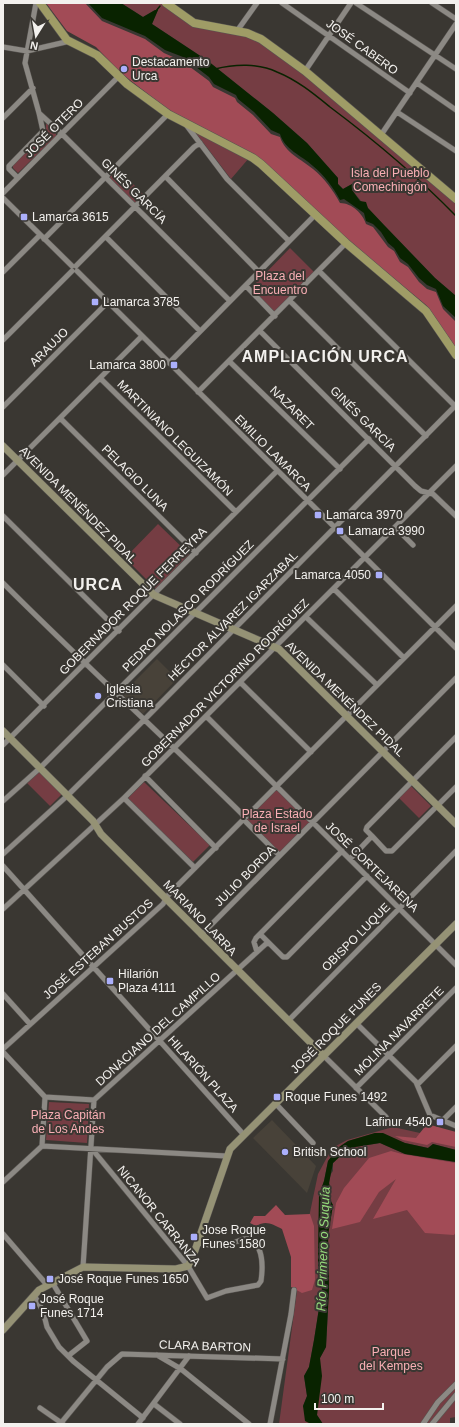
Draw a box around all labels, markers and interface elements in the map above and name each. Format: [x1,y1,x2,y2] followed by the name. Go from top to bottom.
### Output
[323,15,401,78] street label: JOSÉ CABERO
[16,16,56,56] north arrow
[29,39,39,52] text: N
[132,55,210,83] place label: Destacamento Urca
[119,64,129,74] marker: Destacamento Urca
[21,95,86,160] street label: JOSÉ OTERO
[98,155,170,227] street label: GINÉS GARCÍA
[351,166,430,194] park label: Isla del Pueblo Comechingón
[32,210,109,224] place label: Lamarca 3615
[19,212,29,222] marker: Lamarca 3615
[253,269,308,297] park label: Plaza del Encuentro
[103,295,180,309] place label: Lamarca 3785
[90,297,100,307] marker: Lamarca 3785
[27,325,71,369] street label: ARAUJO
[242,347,409,365] district label: AMPLIACIÓN URCA
[89,358,166,372] place label: Lamarca 3800
[169,360,179,370] marker: Lamarca 3800
[114,377,236,499] street label: MARTINIANO LEGUIZAMÓN
[267,383,317,433] street label: NAZARET
[327,383,399,455] street label: GINÉS GARCÍA
[232,412,314,494] street label: EMILIO LAMARCA
[99,442,171,514] street label: PELAGIO LUNA
[17,443,140,567] street label: AVENIDA MENÉNDEZ PIDAL
[326,508,403,522] place label: Lamarca 3970
[313,510,323,520] marker: Lamarca 3970
[56,524,210,678] street label: GOBERNADOR ROQUE FERREYRA
[348,524,425,538] place label: Lamarca 3990
[335,526,345,536] marker: Lamarca 3990
[119,537,257,675] street label: PEDRO NOLASCO RODRÍGUEZ
[165,547,301,684] street label: HÉCTOR ÁLVAREZ IGARZABAL
[294,568,371,582] place label: Lamarca 4050
[374,570,384,580] marker: Lamarca 4050
[73,576,123,593] district label: URCA
[137,595,312,770] street label: GOBERNADOR VICTORINO RODRÍGUEZ
[283,638,408,760] street label: AVENIDA MENÉNDEZ PIDAL
[106,682,154,710] place label: Iglesia Cristiana
[93,691,103,701] marker: Iglesia Cristiana
[242,807,313,835] park label: Plaza Estado de Israel
[323,818,422,915] street label: JOSÉ CORTEJARENA
[212,843,278,909] street label: JULIO BORDA
[160,877,240,959] street label: MARIANO LARRA
[39,895,156,1002] street label: JOSÉ ESTEBAN BUSTOS
[319,900,393,974] street label: OBISPO LUQUE
[118,967,177,995] place label: Hilarión Plaza 4111
[93,969,223,1089] street label: DONACIANO DEL CAMPILLO
[105,976,115,986] marker: Hilarión Plaza 4111
[287,979,384,1076] street label: JOSÉ ROQUE FUNES
[352,984,446,1078] street label: MOLINA NAVARRETE
[165,1032,242,1115] street label: HILARIÓN PLAZA
[285,1090,387,1104] place label: Roque Funes 1492
[272,1092,282,1102] marker: Roque Funes 1492
[31,1108,105,1136] park label: Plaza Capitán de Los Andes
[365,1115,432,1129] place label: Lafinur 4540
[435,1117,445,1127] marker: Lafinur 4540
[293,1145,366,1159] place label: British School
[280,1147,290,1157] marker: British School
[114,1163,204,1269] street label: NICANOR CARRANZA
[313,1186,333,1312] water label: Río Primero o Suquía
[202,1223,266,1251] place label: Jose Roque Funes 1580
[189,1232,199,1242] marker: Jose Roque Funes 1580
[58,1272,189,1286] place label: José Roque Funes 1650
[45,1274,55,1284] marker: José Roque Funes 1650
[40,1292,104,1320] place label: José Roque Funes 1714
[27,1301,37,1311] marker: José Roque Funes 1714
[159,1337,251,1355] street label: CLARA BARTON
[359,1345,423,1373] park label: Parque del Kempes
[315,1385,383,1411] scale bar
[321,1392,354,1406] text: 100 m

